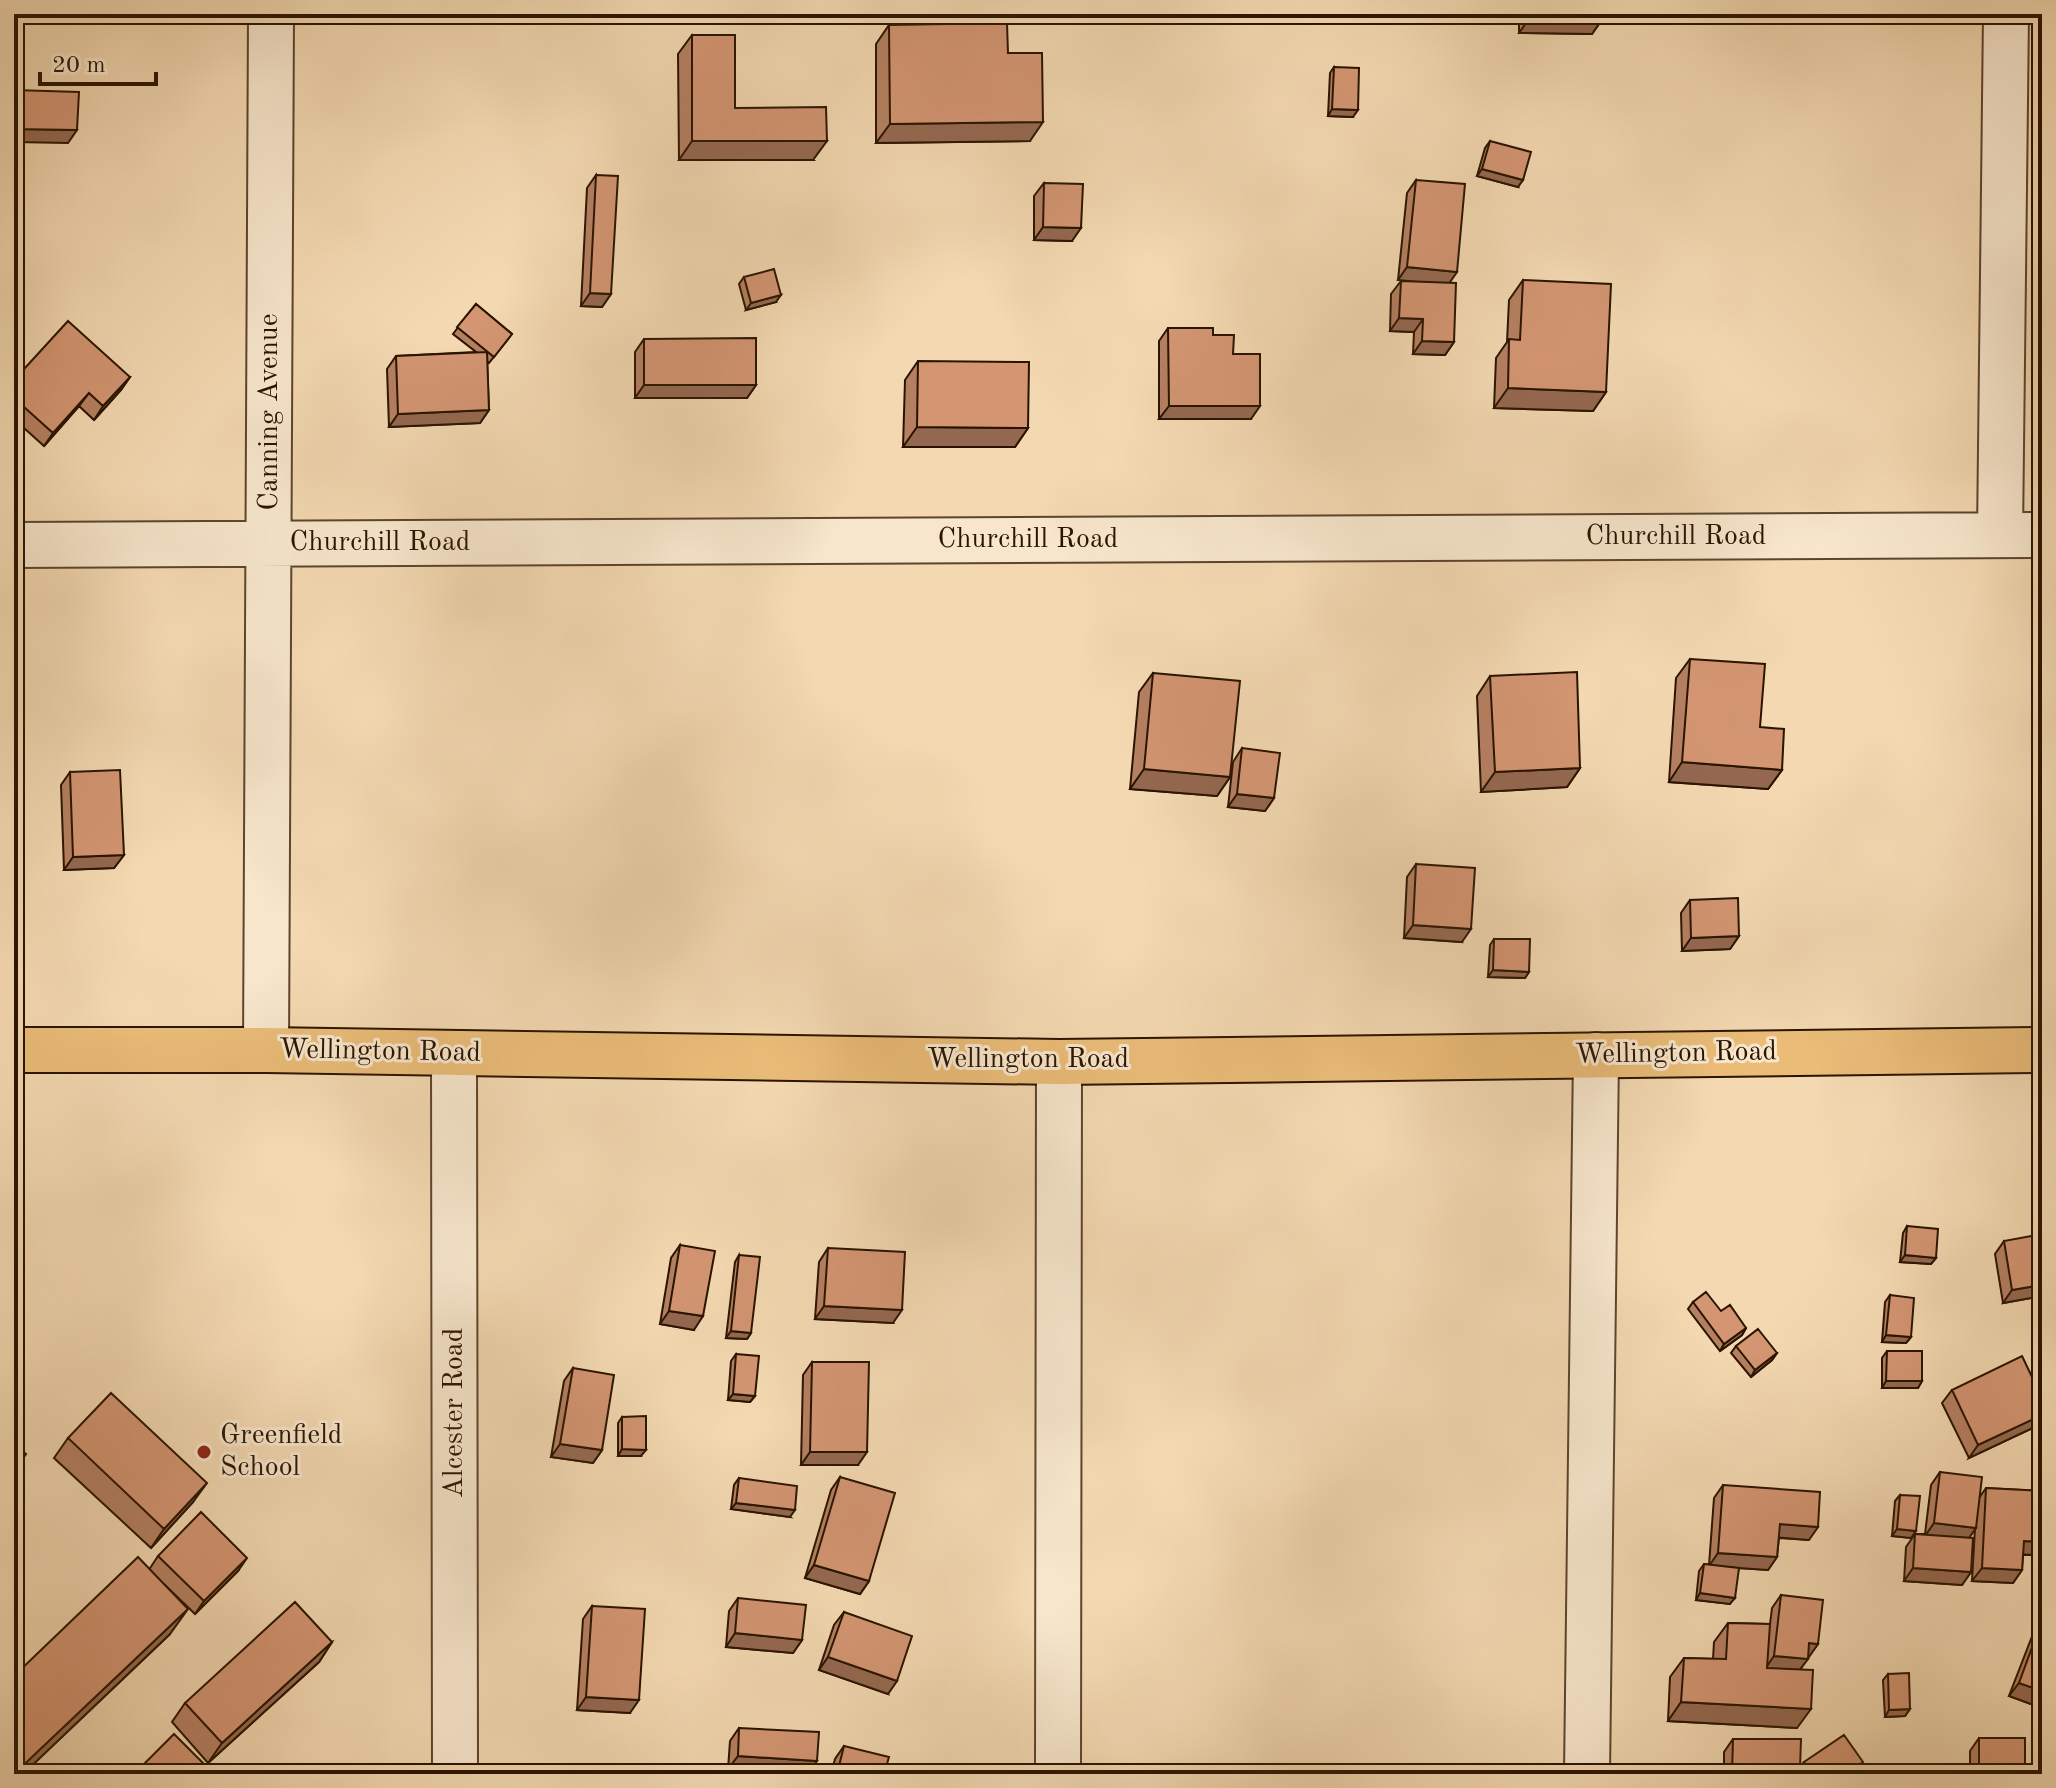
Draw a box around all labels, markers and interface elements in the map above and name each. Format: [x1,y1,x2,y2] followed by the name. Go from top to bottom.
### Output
[40,36,156,86] scale bar
[52,54,106,78] text: 20 m
[256,313,284,511] street label: Canning Avenue
[1586,523,1766,551] street label: Churchill Road
[938,526,1118,554] street label: Churchill Road
[290,529,470,557] street label: Churchill Road
[279,1036,481,1068] street label: Wellington Road
[1575,1038,1777,1070] street label: Wellington Road
[927,1046,1129,1074] street label: Wellington Road
[441,1328,469,1498] street label: Alcester Road
[220,1422,342,1482] place label: Greenfield School
[195,1443,213,1461] marker: Greenfield School

